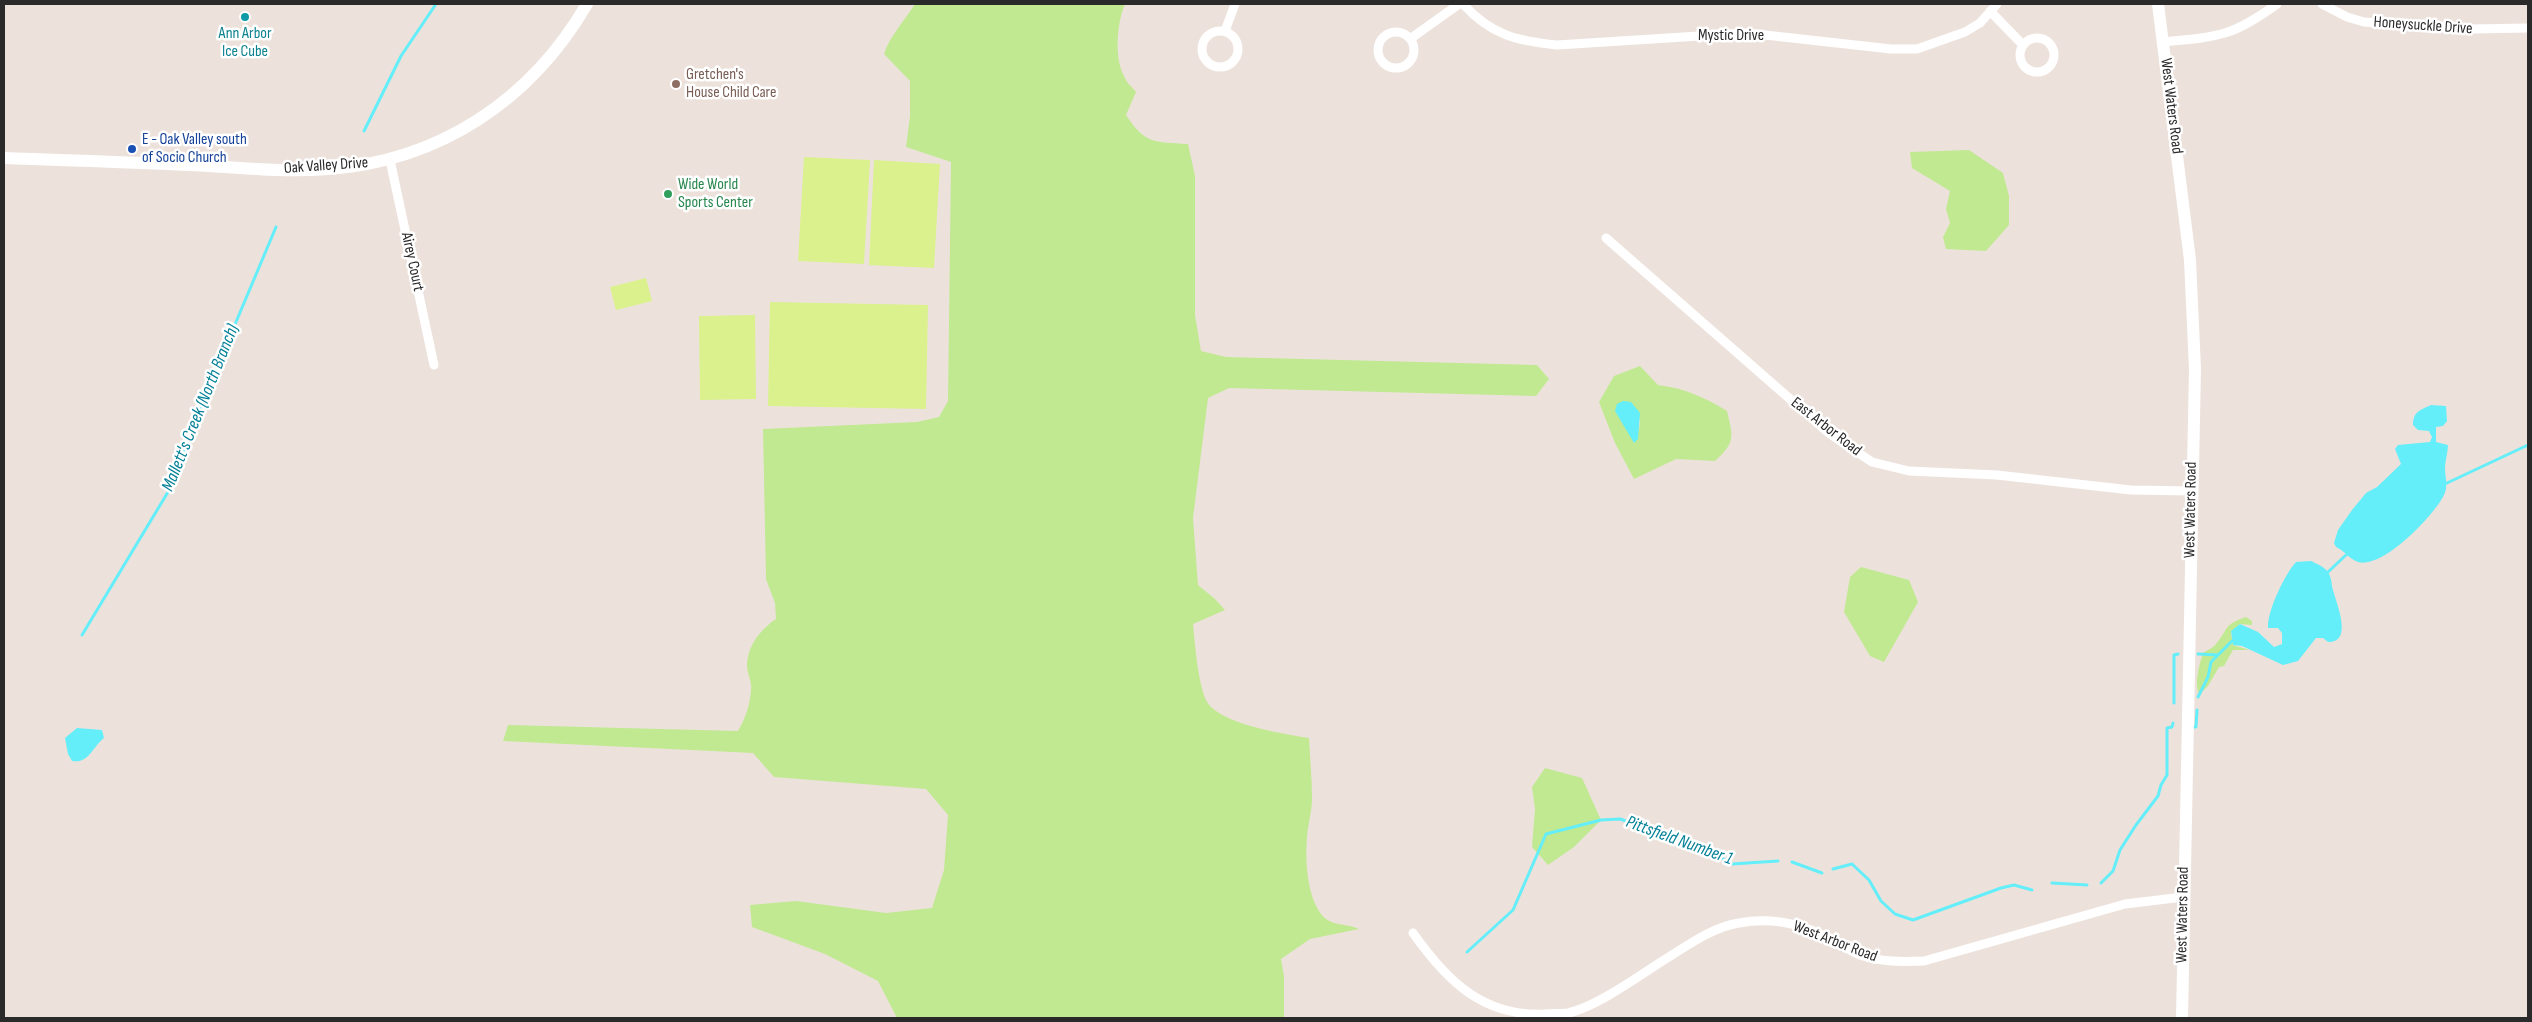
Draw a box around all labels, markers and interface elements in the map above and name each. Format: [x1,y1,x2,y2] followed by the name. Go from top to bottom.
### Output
[239,11,251,23] marker: Ann Arbor Ice Cube
[2373,13,2473,39] street label: Honeysuckle Drive
[218,24,272,62] place label: Ann Arbor Ice Cube
[1698,26,1764,46] street label: Mystic Drive
[2156,57,2186,155] street label: West Waters Road
[686,65,776,103] place label: Gretchen's House Child Care
[670,78,682,90] marker: Gretchen's House Child Care
[142,130,247,168] place label: E - Oak Valley south of Socio Church
[126,143,138,155] marker: E - Oak Valley south of Socio Church
[283,153,369,179] street label: Oak Valley Drive
[678,175,753,213] place label: Wide World Sports Center
[662,188,674,200] marker: Wide World Sports Center
[396,231,428,293] street label: Airey Court
[158,321,244,495] water label: Mallett's Creek (North Branch)
[1787,393,1865,461] street label: East Arbor Road
[2181,462,2201,558] street label: West Waters Road
[1623,812,1735,870] water label: Pittsfield Number 1
[2173,867,2193,963] street label: West Waters Road
[1790,917,1880,967] street label: West Arbor Road

